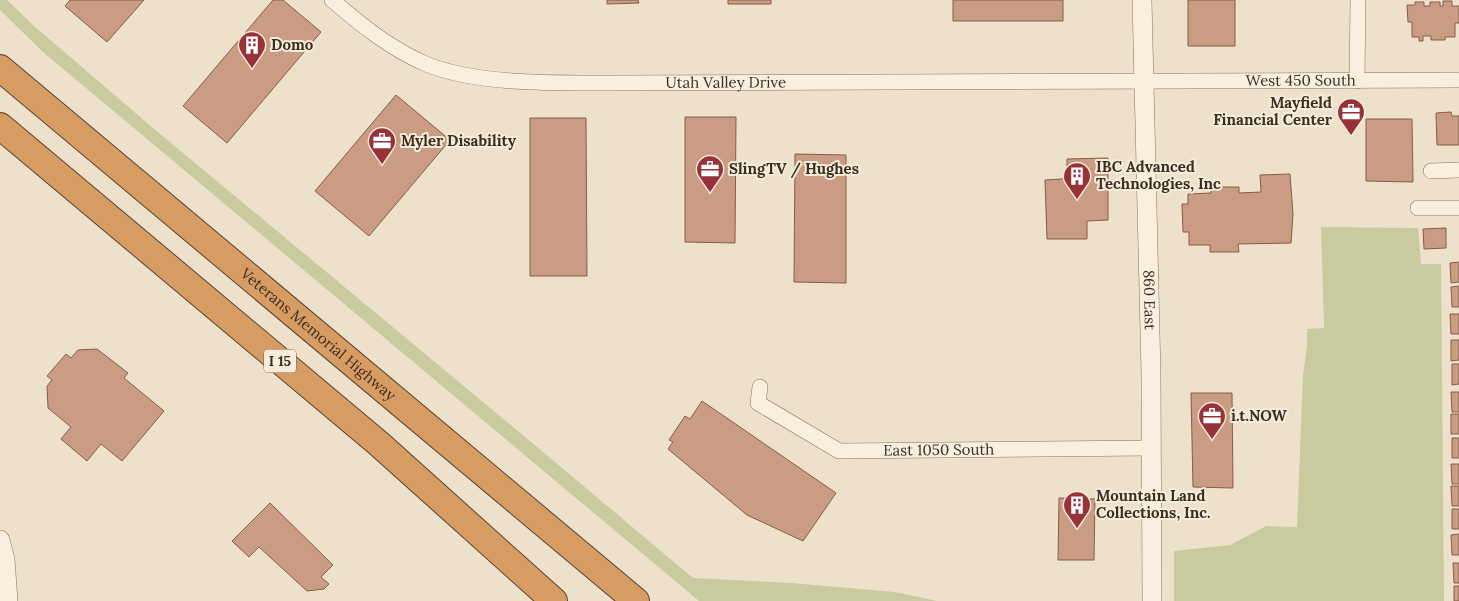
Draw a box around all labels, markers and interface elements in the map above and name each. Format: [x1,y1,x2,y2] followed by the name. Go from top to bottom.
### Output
[237,30,267,69] building icon: Domo
[271,35,314,54] place label: Domo
[1246,70,1356,90] street label: West 450 South
[665,72,786,92] street label: Utah Valley Drive
[1213,93,1333,129] place label: Mayfield Financial Center
[1336,97,1366,136] office icon: Mayfield Financial Center
[367,126,397,165] office icon: Myler Disability
[401,131,517,150] place label: Myler Disability
[695,154,725,193] office icon: SlingTV / Hughes
[1096,157,1221,193] place label: IBC Advanced Technologies, Inc
[729,159,859,179] place label: SlingTV / Hughes
[1062,161,1092,200] building icon: IBC Advanced Technologies, Inc
[236,263,400,405] street label: Veterans Memorial Highway
[1139,270,1160,330] street label: 860 East
[264,350,296,372] road number: I 15
[1197,401,1227,440] office icon: i.t.NOW
[1231,406,1288,425] place label: i.t.NOW
[883,440,994,460] street label: East 1050 South
[1096,486,1211,522] place label: Mountain Land Collections, Inc.
[1062,490,1092,529] building icon: Mountain Land Collections, Inc.

